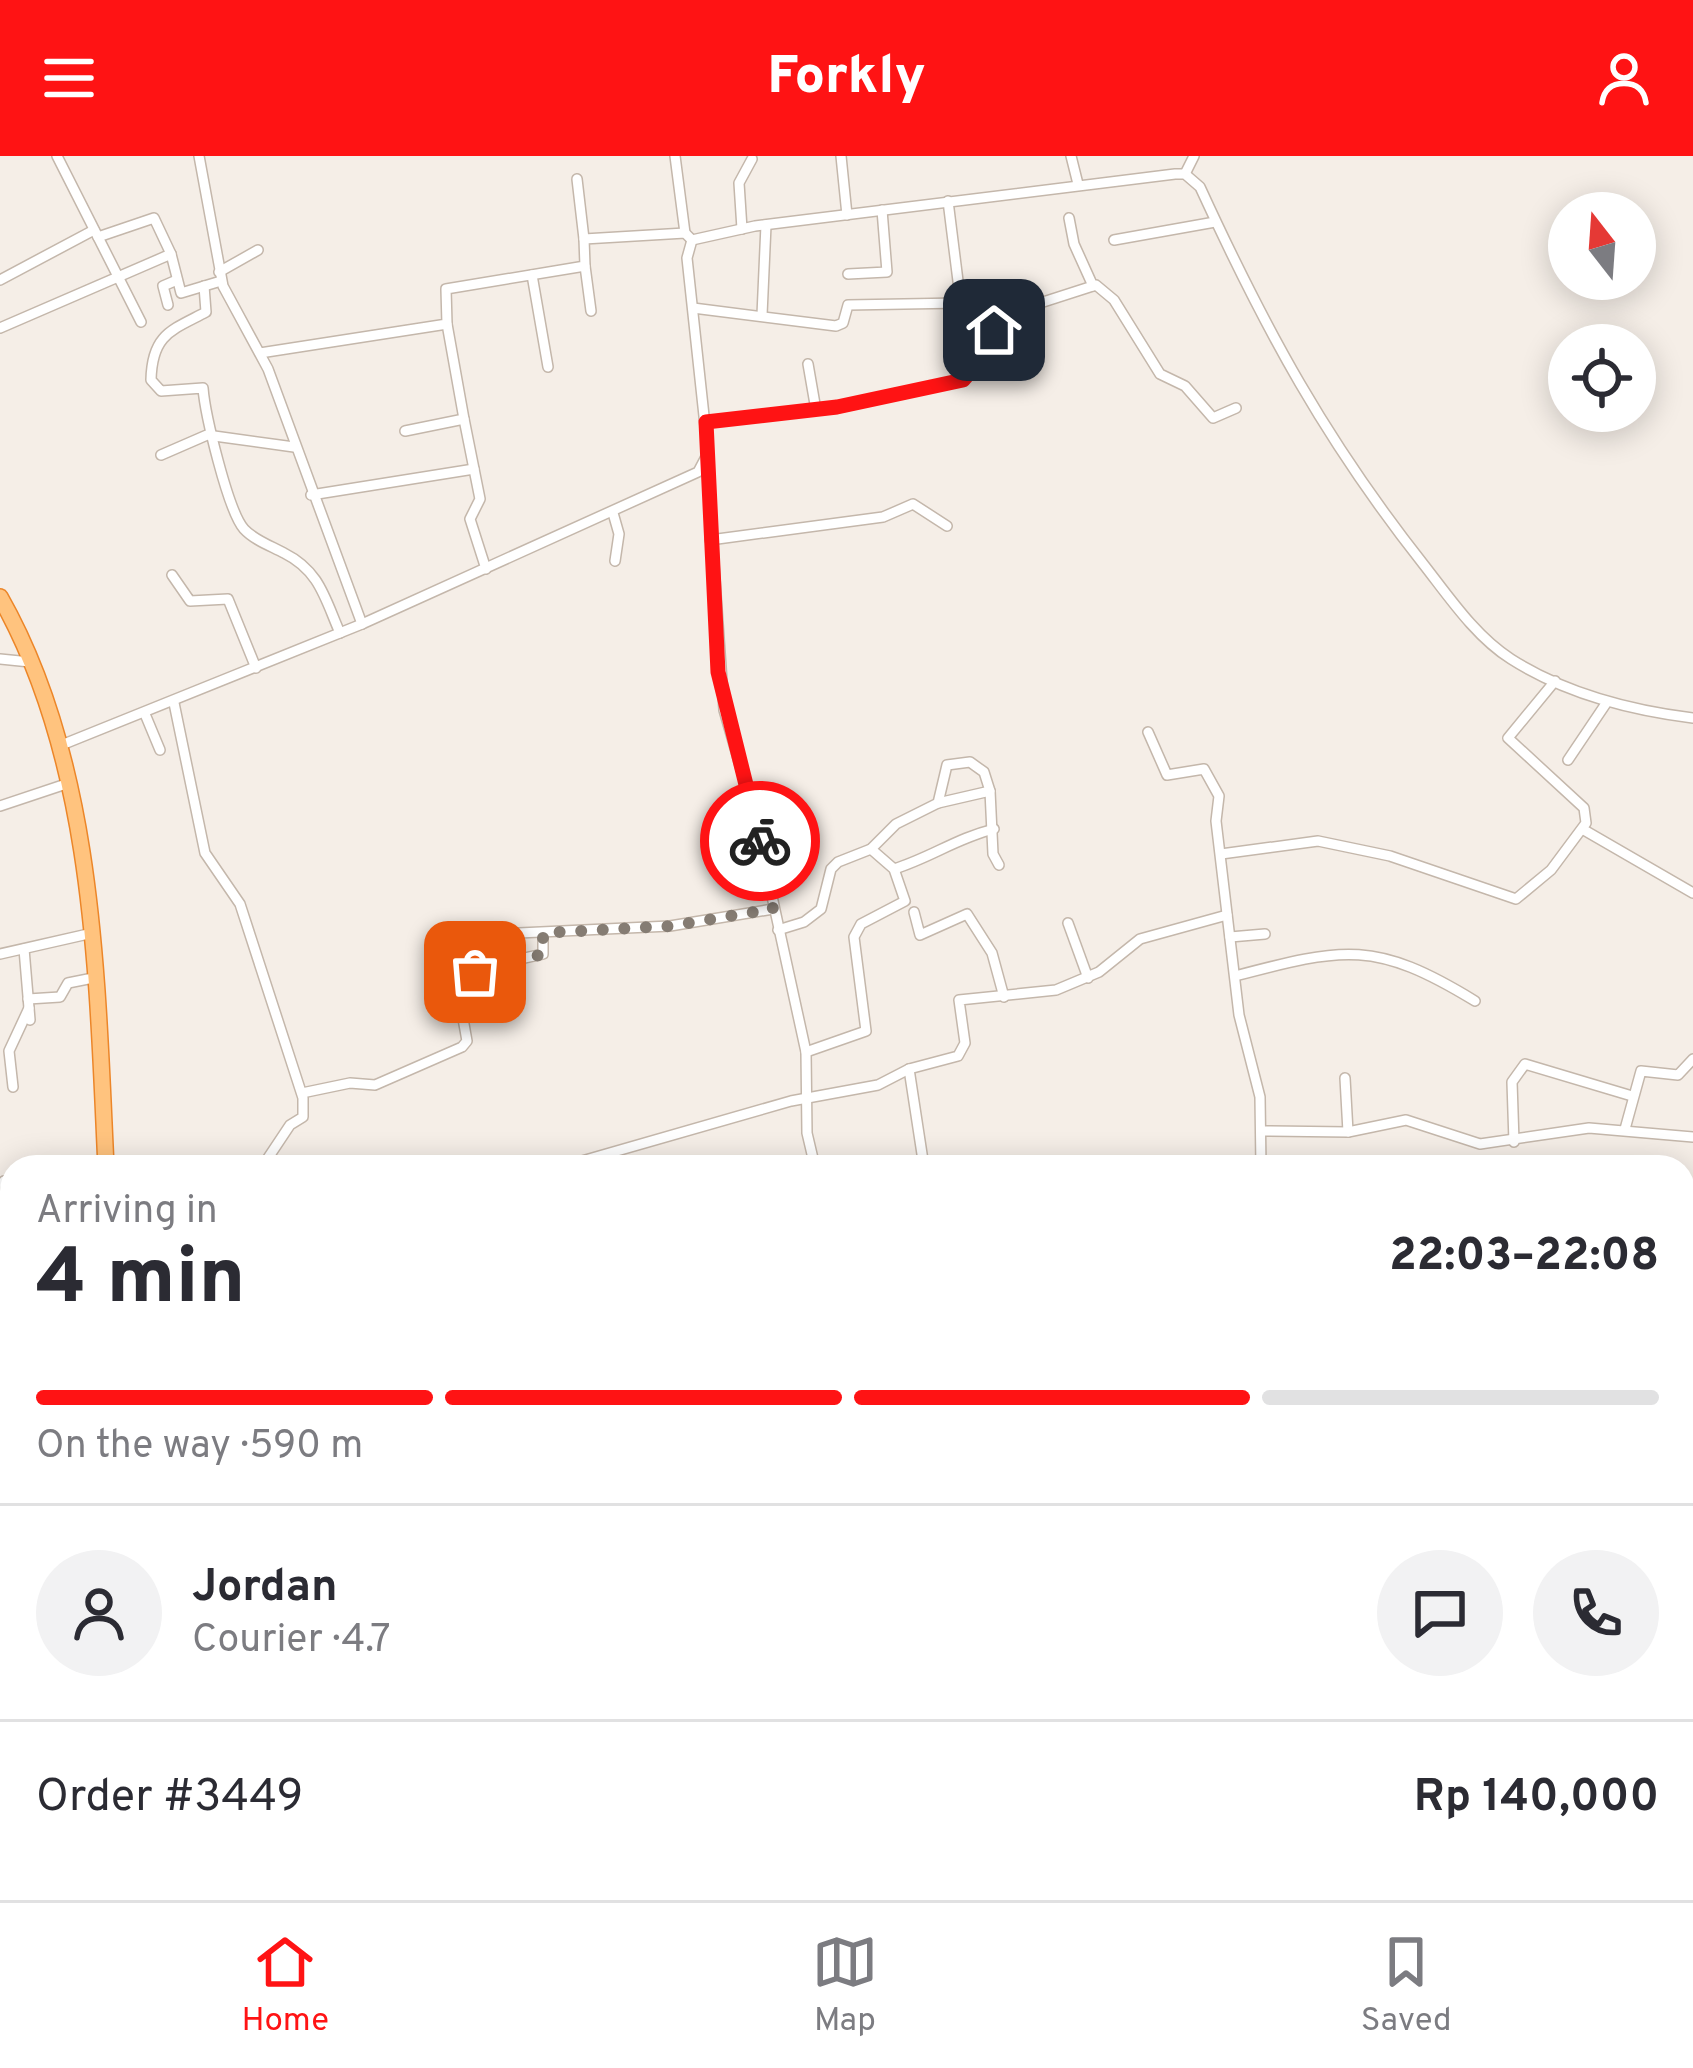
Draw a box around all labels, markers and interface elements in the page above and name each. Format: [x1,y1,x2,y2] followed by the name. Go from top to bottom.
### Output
[767,44,926,113] text: Forkly
[36,45,102,111] icon: menu
[1591,45,1657,111] icon: person
[1548,192,1656,300] north arrow
[1548,192,1656,432] map controls
[943,279,1045,381] pin
[961,297,1027,363] icon: home
[1548,324,1656,432] button: locate
[700,781,820,901] courier
[727,808,793,874] icon: bike
[424,921,526,1023] pin
[442,939,508,1005] icon: bag
[36,1188,218,1237] text: Arriving in
[1389,1229,1659,1286] text: 22:03–22:08
[36,1232,245,1331] text: 4 min
[36,1423,363,1472] text: On the way · 590 m
[36,1550,162,1676] button: person
[1377,1550,1503,1676] button: chat
[1533,1550,1659,1676] button: phone
[192,1560,338,1617] text: Jordan
[192,1617,391,1666] text: Courier · 4.7
[36,1770,303,1827] text: Order #3449
[1414,1770,1659,1827] text: Rp 140,000
[241,1929,329,2043] tab: Home
[812,1929,878,2043] tab: Map
[1361,1929,1452,2043] tab: Saved

